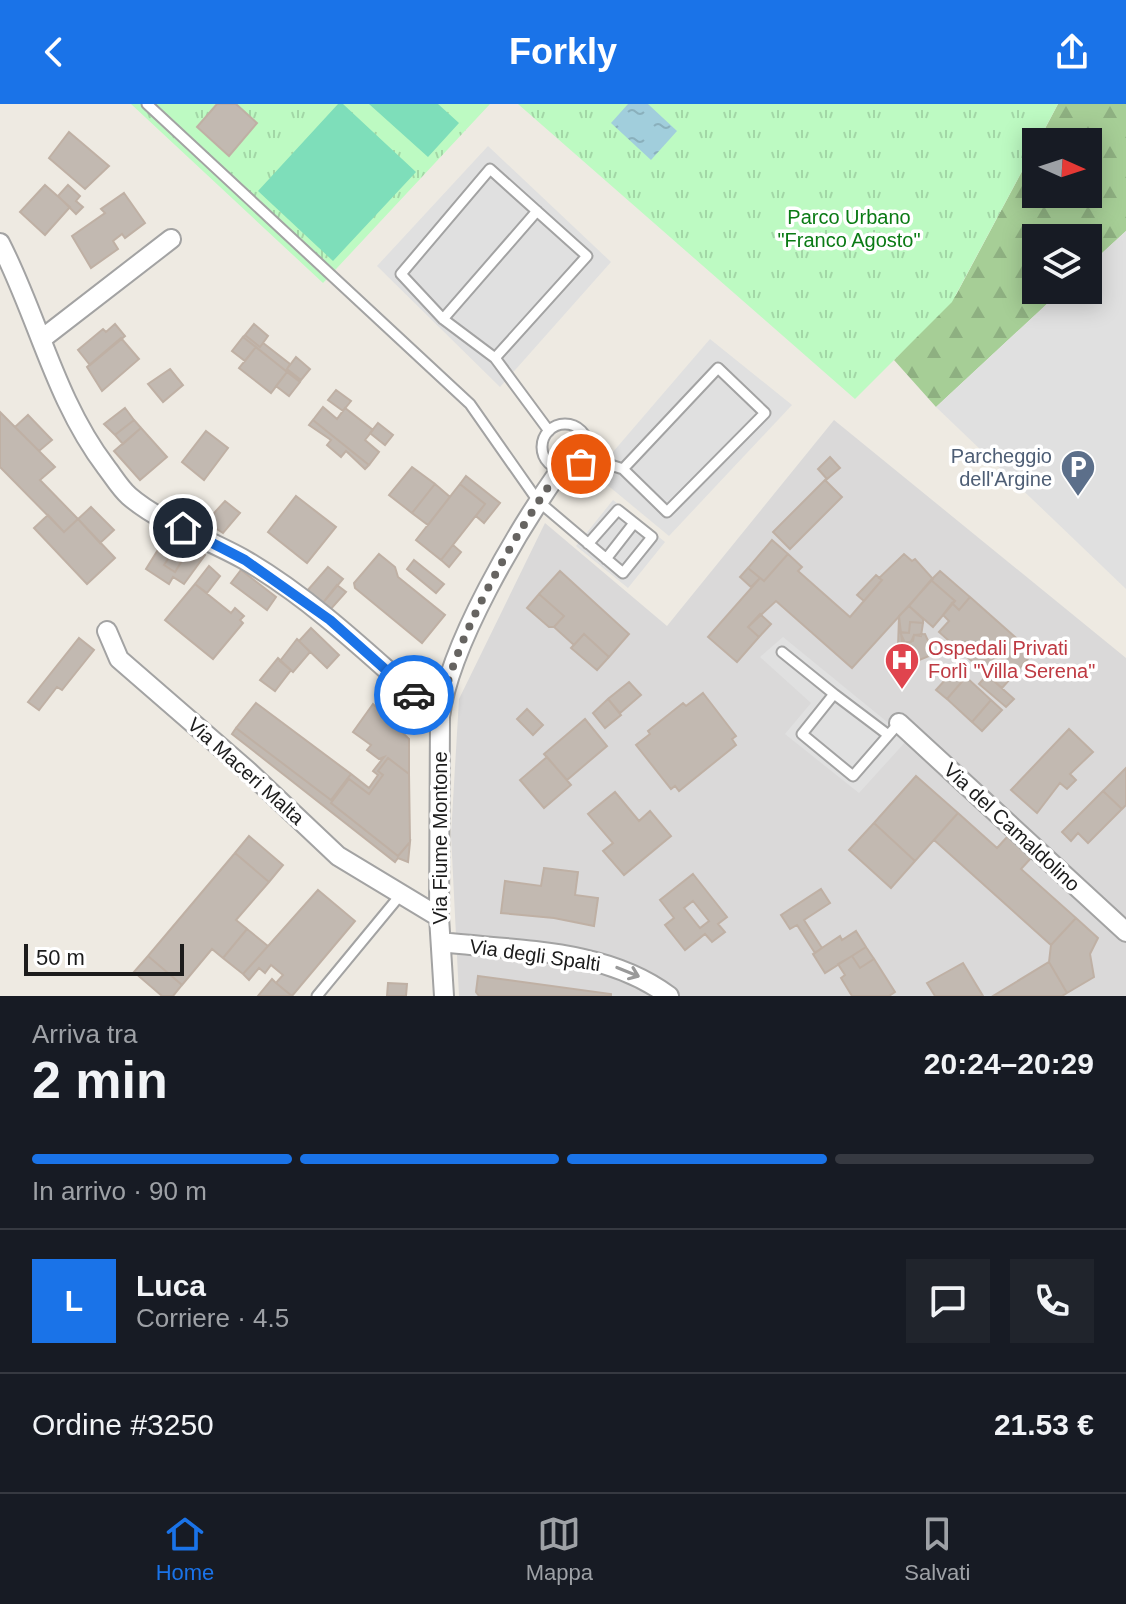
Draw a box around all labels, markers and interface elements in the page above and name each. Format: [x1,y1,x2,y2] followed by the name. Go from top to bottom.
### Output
[32,30,76,74] icon: back
[1050,30,1094,74] icon: share
[509,31,617,72] text: Forkly
[1022,128,1102,208] north arrow
[1022,128,1102,304] map controls
[777,206,921,251] park label: Parco Urbano "Franco Agosto"
[1022,224,1102,304] button: layers
[547,430,615,498] pin
[559,442,603,486] icon: bag
[951,445,1052,490] place label: Parcheggio dell'Argine
[1059,448,1097,498] parking icon: Parcheggio dell'Argine
[149,494,217,562] pin
[161,506,205,550] icon: home
[928,637,1095,682] place label: Ospedali Privati Forlì "Villa Serena"
[883,641,921,691] hospital icon: Ospedali Privati Forlì "Villa Serena"
[374,655,454,735] courier
[392,673,436,717] icon: car
[183,713,309,829] street label: Via Maceri Malta
[429,751,451,925] street label: Via Fiume Montone
[940,758,1084,896] street label: Via del Camaldolino
[468,935,602,975] street label: Via degli Spalti
[24,940,184,976] scale bar
[36,945,85,970] text: 50 m
[615,966,640,980] one-way arrow
[32,1019,137,1049] text: Arriva tra
[924,1047,1094,1080] text: 20:24–20:29
[32,1051,168,1109] text: 2 min
[32,1176,207,1206] text: In arrivo · 90 m
[906,1259,990,1343] button: chat
[1010,1259,1094,1343] button: phone
[136,1269,206,1302] text: Luca
[65,1284,83,1317] text: L
[136,1303,289,1333] text: Corriere · 4.5
[32,1408,214,1441] text: Ordine #3250
[994,1408,1094,1441] text: 21.53 €
[156,1512,214,1586] tab: Home
[526,1512,593,1586] tab: Mappa
[904,1512,970,1586] tab: Salvati

